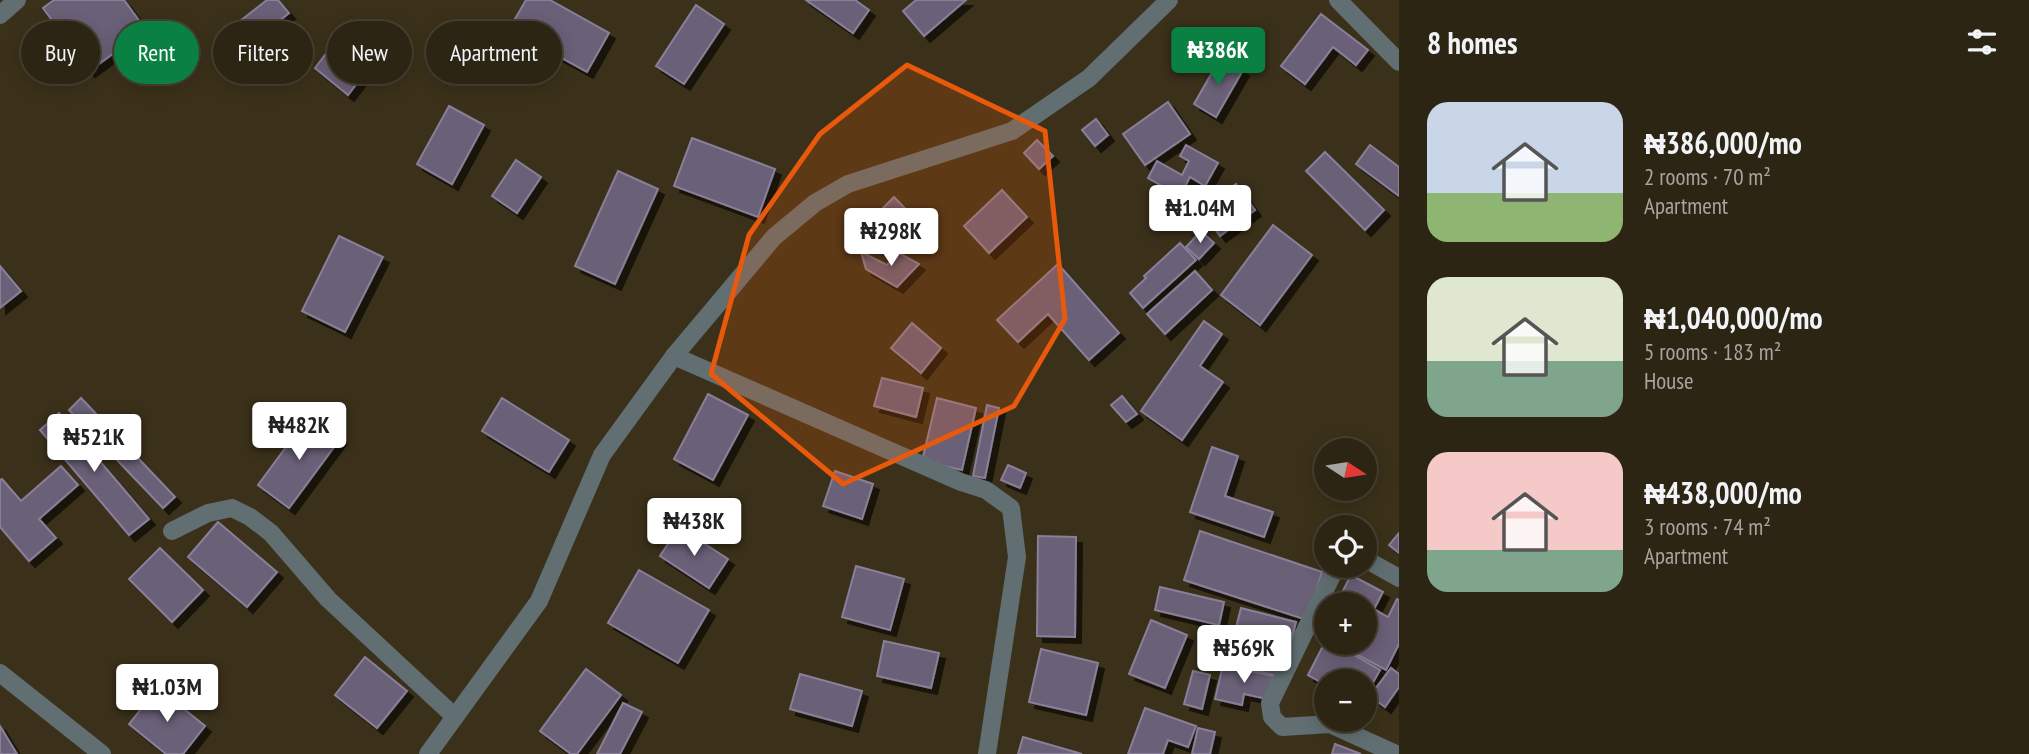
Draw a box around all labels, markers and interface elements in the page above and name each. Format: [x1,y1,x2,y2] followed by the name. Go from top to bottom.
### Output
[21,21,100,84] chip: Buy
[114,21,199,84] chip: Rent
[213,21,313,84] chip: Filters
[327,21,412,84] chip: New
[426,21,562,84] chip: Apartment
[1427,23,1518,62] text: 8 homes
[1963,23,2001,61] icon: filters
[1169,28,1267,87] pin: ₦386K
[1187,35,1249,64] text: ₦386K
[1644,123,1802,162] text: ₦386,000/mo
[1483,130,1567,214] icon: home
[1644,162,1771,191] text: 2 rooms · 70 m²
[1143,186,1257,245] pin: ₦1.04M
[1644,191,1728,220] text: Apartment
[1165,193,1235,222] text: ₦1.04M
[842,208,940,268] pin: ₦298K
[860,216,922,245] text: ₦298K
[1644,298,1823,337] text: ₦1,040,000/mo
[1483,305,1567,389] icon: home
[1644,337,1781,366] text: 5 rooms · 183 m²
[1644,366,1694,395] text: House
[250,402,348,462] pin: ₦482K
[268,410,330,439] text: ₦482K
[45,414,143,474] pin: ₦521K
[63,422,125,451] text: ₦521K
[1314,438,1377,500] north arrow
[1314,438,1377,732] map controls
[1644,473,1802,512] text: ₦438,000/mo
[1483,480,1567,564] icon: home
[645,498,743,558] pin: ₦438K
[663,506,725,535] text: ₦438K
[1644,512,1771,541] text: 3 rooms · 74 m²
[1314,515,1377,578] button: locate
[1644,541,1728,570] text: Apartment
[1314,592,1377,655] button: +
[1195,626,1293,685] pin: ₦569K
[1213,633,1275,662] text: ₦569K
[110,664,224,724] pin: ₦1.03M
[1314,669,1377,732] button: −
[132,672,202,701] text: ₦1.03M

